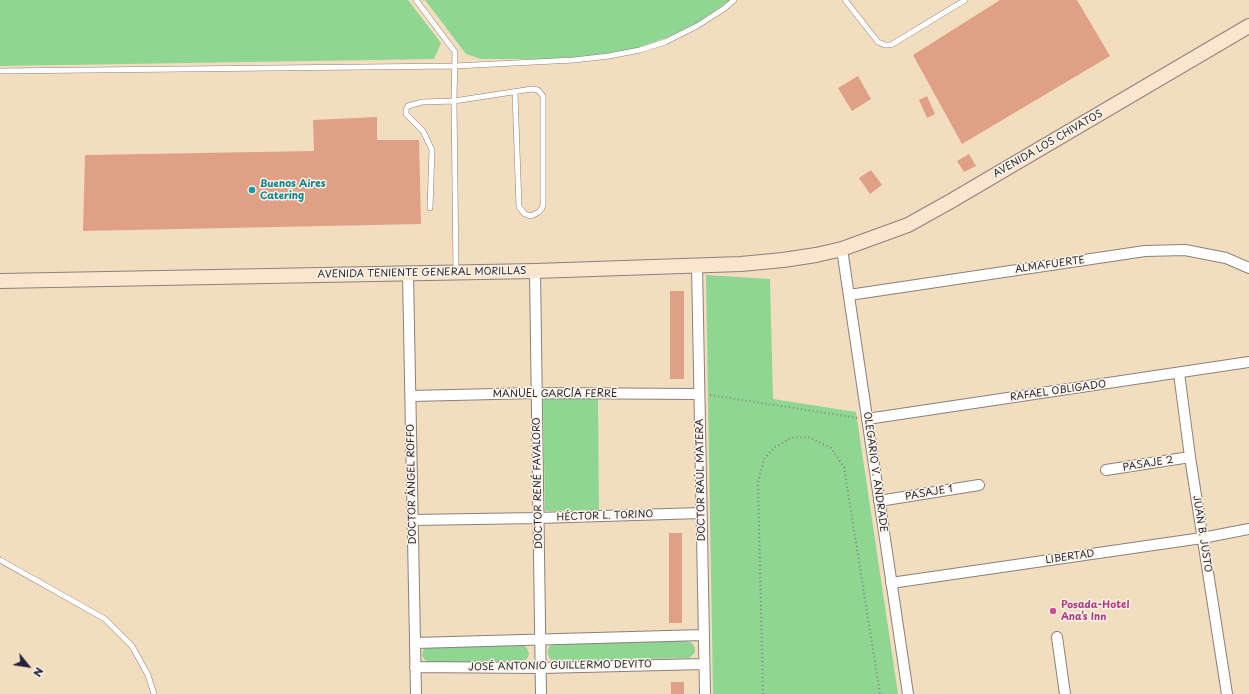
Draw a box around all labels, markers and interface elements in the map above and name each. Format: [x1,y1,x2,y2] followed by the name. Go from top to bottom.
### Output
[991,108,1105,180] street label: AVENIDA LOS CHIVATOS
[260,178,326,202] place label: Buenos Aires Catering
[247,185,257,195] marker: Buenos Aires Catering
[1014,254,1086,276] street label: ALMAFUERTE
[317,265,527,281] street label: AVENIDA TENIENTE GENERAL MORILLAS
[1009,378,1107,404] street label: RAFAEL OBLIGADO
[493,388,617,400] street label: MANUEL GARCÍA FERRE
[861,411,889,533] street label: OLEGARIO V. ANDRADE
[531,417,545,549] street label: DOCTOR RENÉ FAVALORO
[694,419,708,541] street label: DOCTOR RAÚL MATERA
[405,424,419,544] street label: DOCTOR ÁNGEL ROFFO
[1122,454,1174,474] street label: PASAJE 2
[904,483,954,503] street label: PASAJE 1
[1190,495,1214,573] street label: JUAN B. JUSTO
[557,508,653,524] street label: HÉCTOR L. TORINO
[1045,548,1095,566] street label: LIBERTAD
[1061,599,1129,622] place label: Posada-Hotel Ana’s Inn
[1048,606,1058,616] marker: Posada-Hotel Ana’s Inn
[8,646,48,686] north arrow
[468,658,652,674] street label: JOSÉ ANTONIO GUILLERMO DEVITO
[29,664,48,680] text: N

